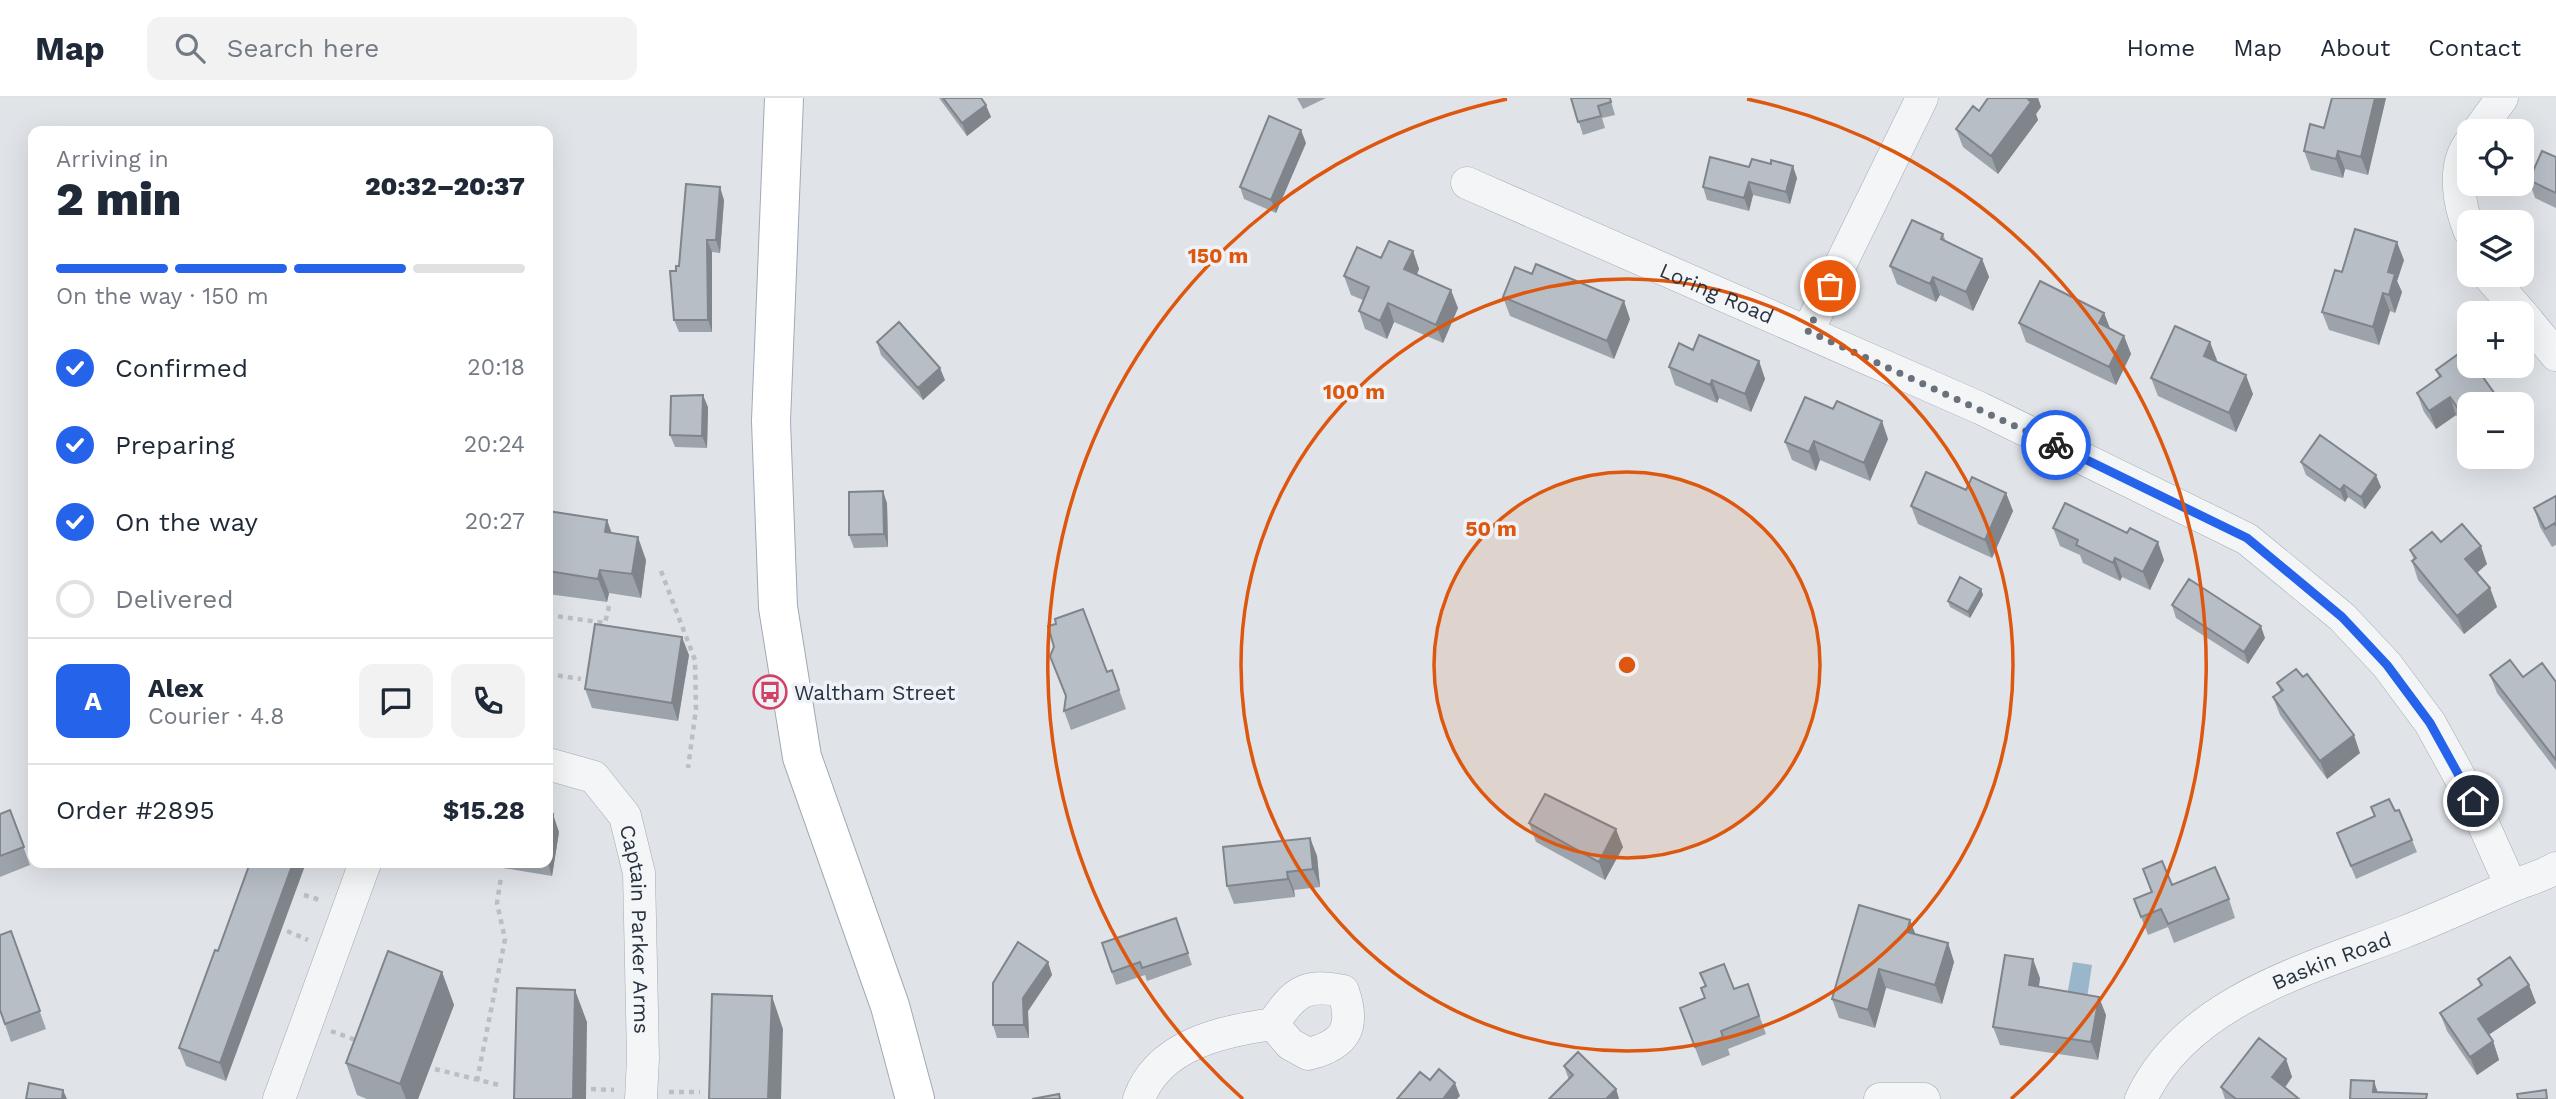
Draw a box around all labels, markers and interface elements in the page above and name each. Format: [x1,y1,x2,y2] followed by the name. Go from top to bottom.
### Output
[147,17,637,80] search box
[35,29,105,68] text: Map
[171,29,209,67] icon: search
[227,33,379,63] text: Search here
[2127,34,2195,62] text: Home
[2233,34,2282,62] text: Map
[2320,34,2390,62] text: About
[2428,34,2521,62] text: Contact
[2457,119,2534,469] map controls
[2457,119,2534,196] button: locate
[56,146,169,173] text: Arriving in
[365,171,525,201] text: 20:32–20:37
[56,172,181,226] text: 2 min
[2457,210,2534,287] button: layers
[1188,243,1248,268] text: 150 m
[1800,256,1860,316] pin
[1656,257,1778,329] street label: Loring Road
[1811,267,1849,305] icon: bag
[56,283,269,310] text: On the way · 150 m
[2457,301,2534,378] button: +
[56,349,94,387] icon: check
[115,353,248,383] text: Confirmed
[467,354,525,381] text: 20:18
[1323,379,1385,404] text: 100 m
[2457,392,2534,469] button: −
[2021,410,2091,480] courier
[56,426,94,464] icon: check
[2037,426,2075,464] icon: bike
[115,430,235,460] text: Preparing
[464,431,525,458] text: 20:24
[56,503,94,541] icon: check
[115,507,258,537] text: On the way
[465,508,525,535] text: 20:27
[1465,516,1517,541] text: 50 m
[115,584,234,614] text: Delivered
[1615,653,1639,677] centre of rings
[359,664,433,738] button: chat
[451,664,525,738] button: phone
[148,673,204,703] text: Alex
[751,673,789,711] bus stop icon: Waltham Street
[794,680,956,705] place label: Waltham Street
[84,686,102,716] text: A
[148,703,284,730] text: Courier · 4.8
[2443,771,2503,831] pin
[2454,782,2492,820] icon: home
[56,795,215,825] text: Order #2895
[443,795,525,825] text: $15.28
[615,822,655,1034] street label: Captain Parker Arms
[2268,926,2394,995] street label: Baskin Road

